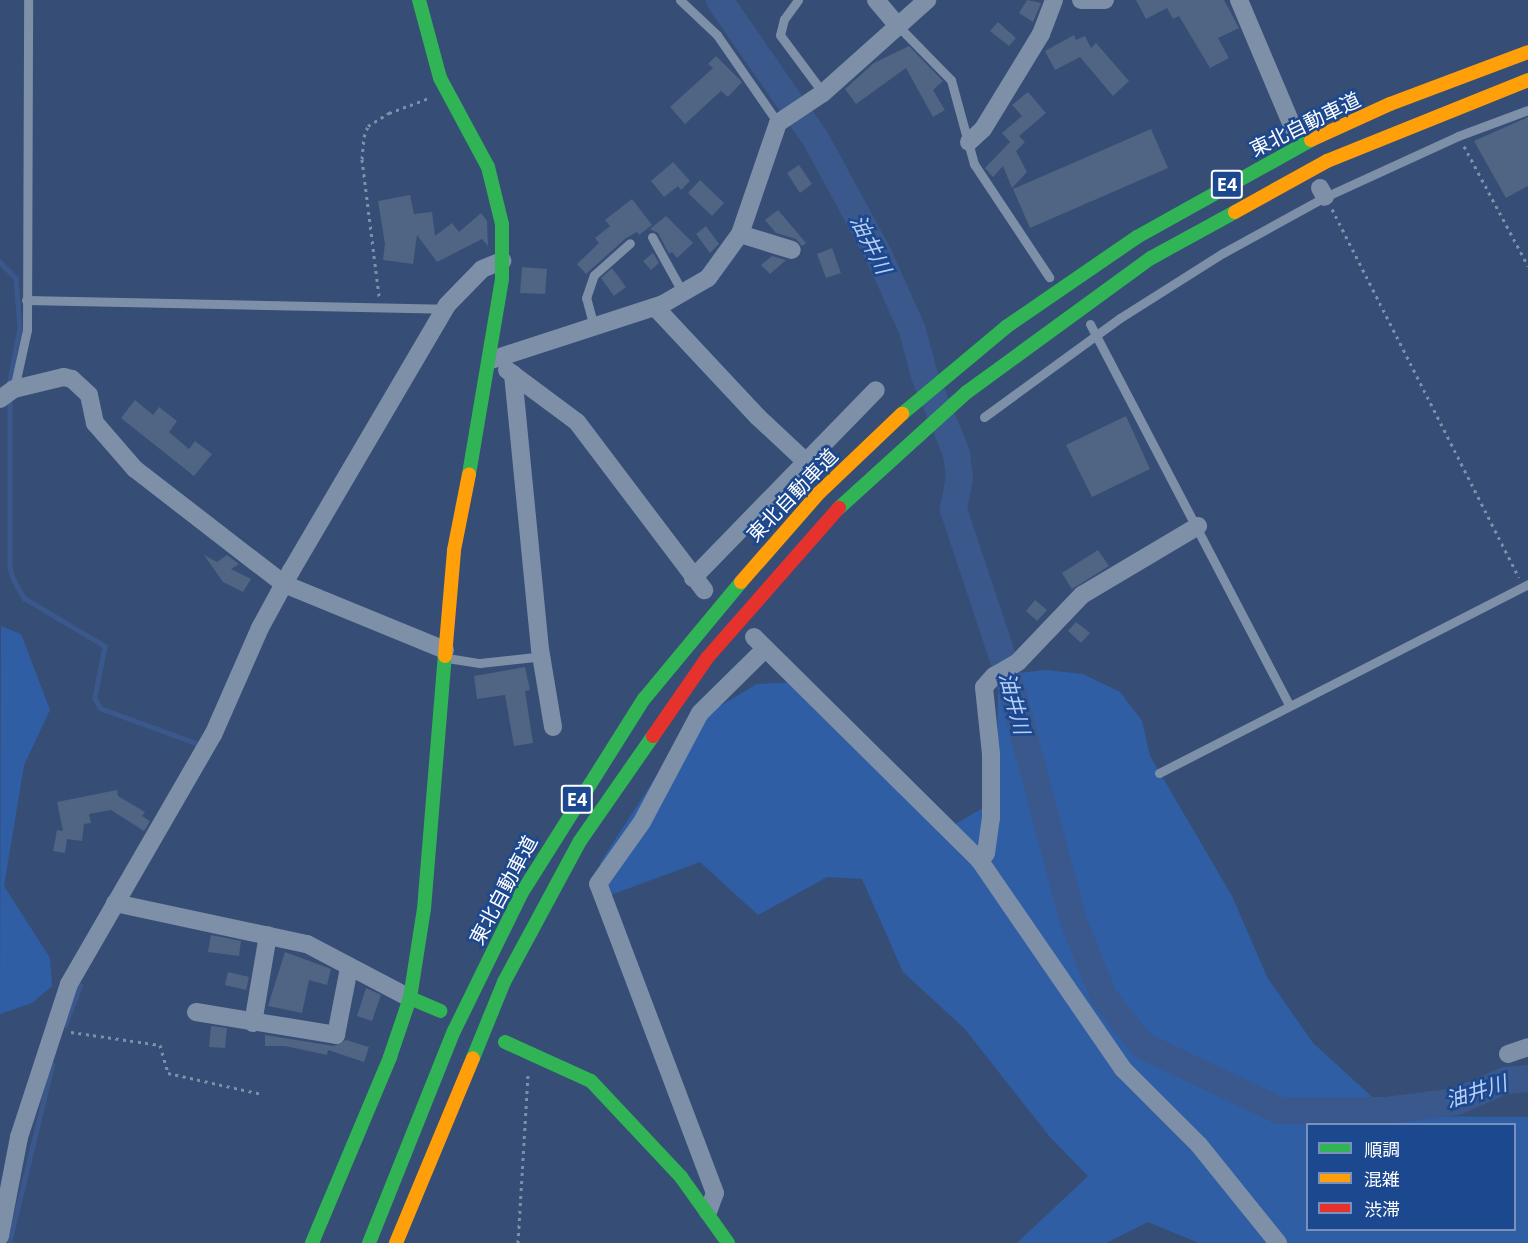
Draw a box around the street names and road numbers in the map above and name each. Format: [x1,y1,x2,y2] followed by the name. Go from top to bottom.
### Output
[1246,87,1364,161] street label: 東北自動車道
[1210,169,1244,199] road number: E4
[742,444,842,546] street label: 東北自動車道
[560,784,594,814] road number: E4
[464,831,542,949] street label: 東北自動車道

